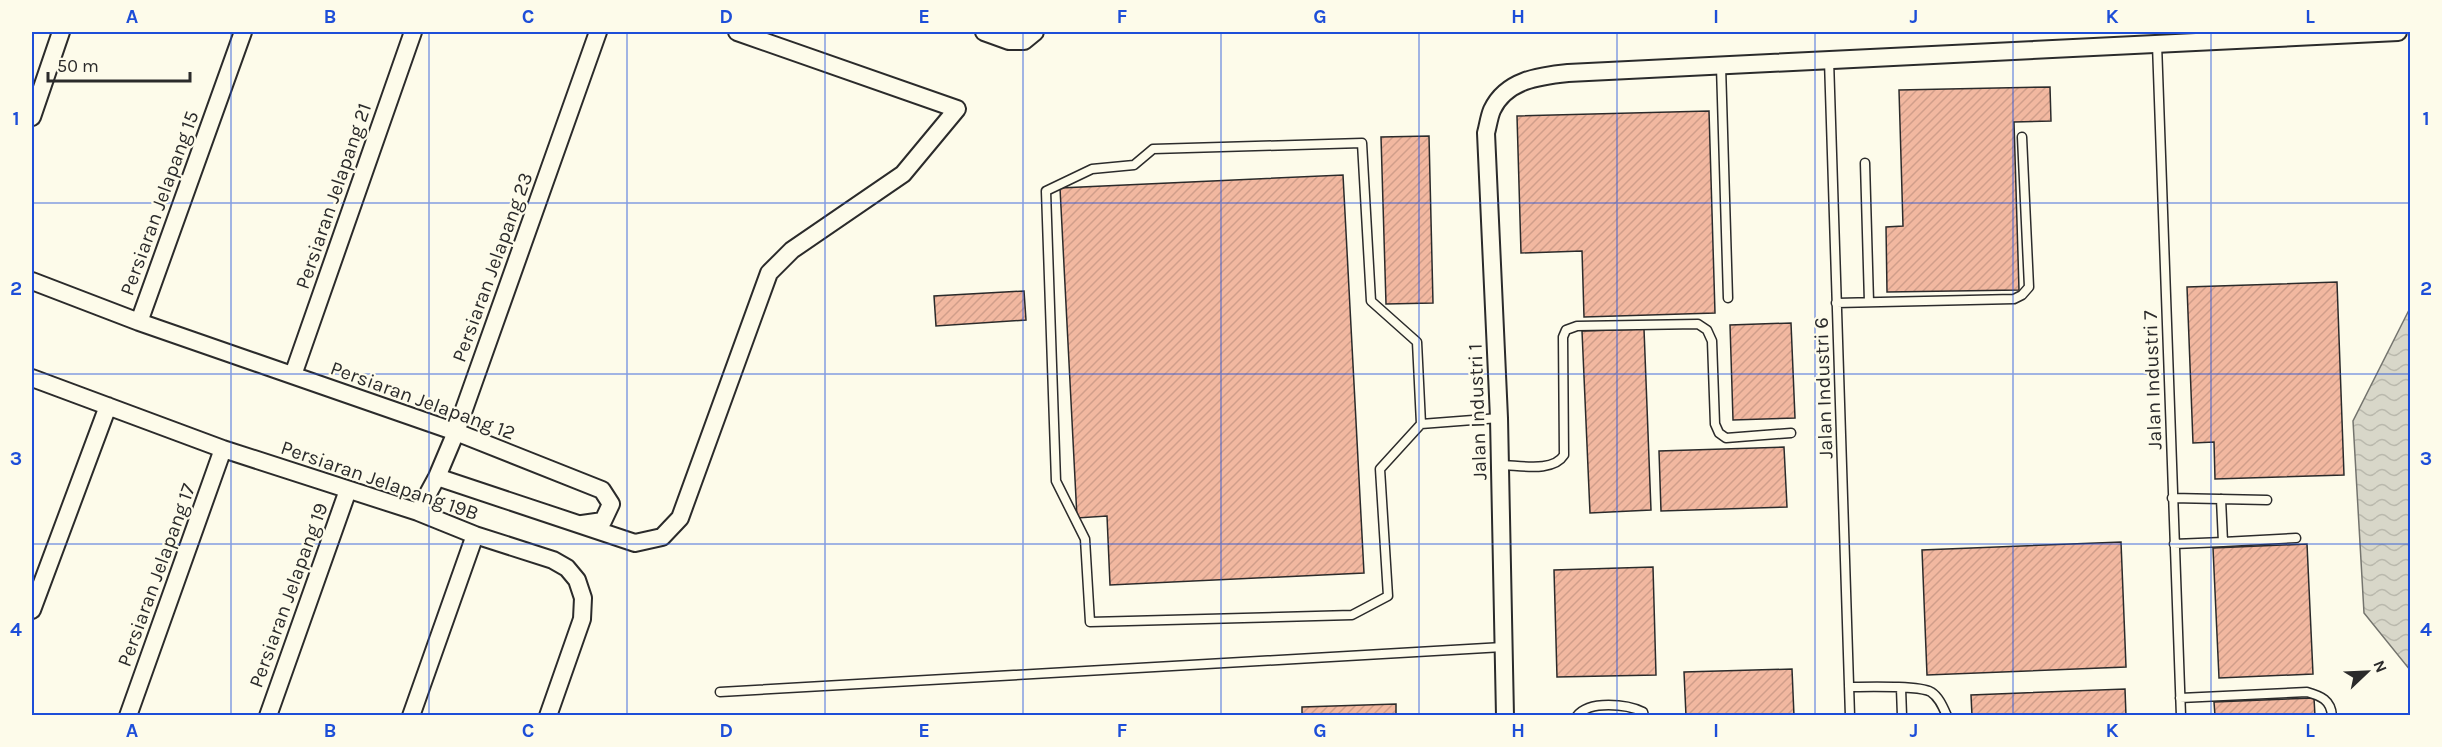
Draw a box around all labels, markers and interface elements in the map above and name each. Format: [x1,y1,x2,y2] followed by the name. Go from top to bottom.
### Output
[126,5,139,28] text: A
[324,5,336,28] text: B
[522,5,534,28] text: C
[719,5,733,28] text: D
[918,5,930,28] text: E
[1117,5,1128,28] text: F
[1313,5,1327,28] text: G
[1511,5,1525,28] text: H
[1713,5,1719,28] text: I
[1910,5,1918,28] text: J
[2105,5,2119,28] text: K
[2305,5,2315,28] text: L
[48,45,190,83] scale bar
[57,55,99,77] text: 50 m
[291,100,376,292] street label: Persiaran Jelapang 21
[12,107,20,130] text: 1
[2422,107,2430,130] text: 1
[115,108,204,299] street label: Persiaran Jelapang 15
[447,169,538,365] street label: Persiaran Jelapang 23
[10,277,22,300] text: 2
[2420,277,2432,300] text: 2
[2139,309,2166,450] street label: Jalan Industri 7
[1810,317,1837,459] street label: Jalan Industri 6
[1464,343,1491,481] street label: Jalan Industri 1
[327,356,518,445] street label: Persiaran Jelapang 12
[278,436,482,525] street label: Persiaran Jelapang 19B
[10,447,22,470] text: 3
[2420,447,2432,470] text: 3
[113,480,200,670] street label: Persiaran Jelapang 17
[244,500,333,691] street label: Persiaran Jelapang 19
[10,618,22,641] text: 4
[2420,618,2432,641] text: 4
[2337,642,2397,702] north arrow
[2369,657,2391,675] text: N
[126,719,139,742] text: A
[324,719,336,742] text: B
[522,719,534,742] text: C
[719,719,733,742] text: D
[918,719,930,742] text: E
[1117,719,1128,742] text: F
[1313,719,1327,742] text: G
[1511,719,1525,742] text: H
[1713,719,1719,742] text: I
[1910,719,1918,742] text: J
[2105,719,2119,742] text: K
[2305,719,2315,742] text: L

